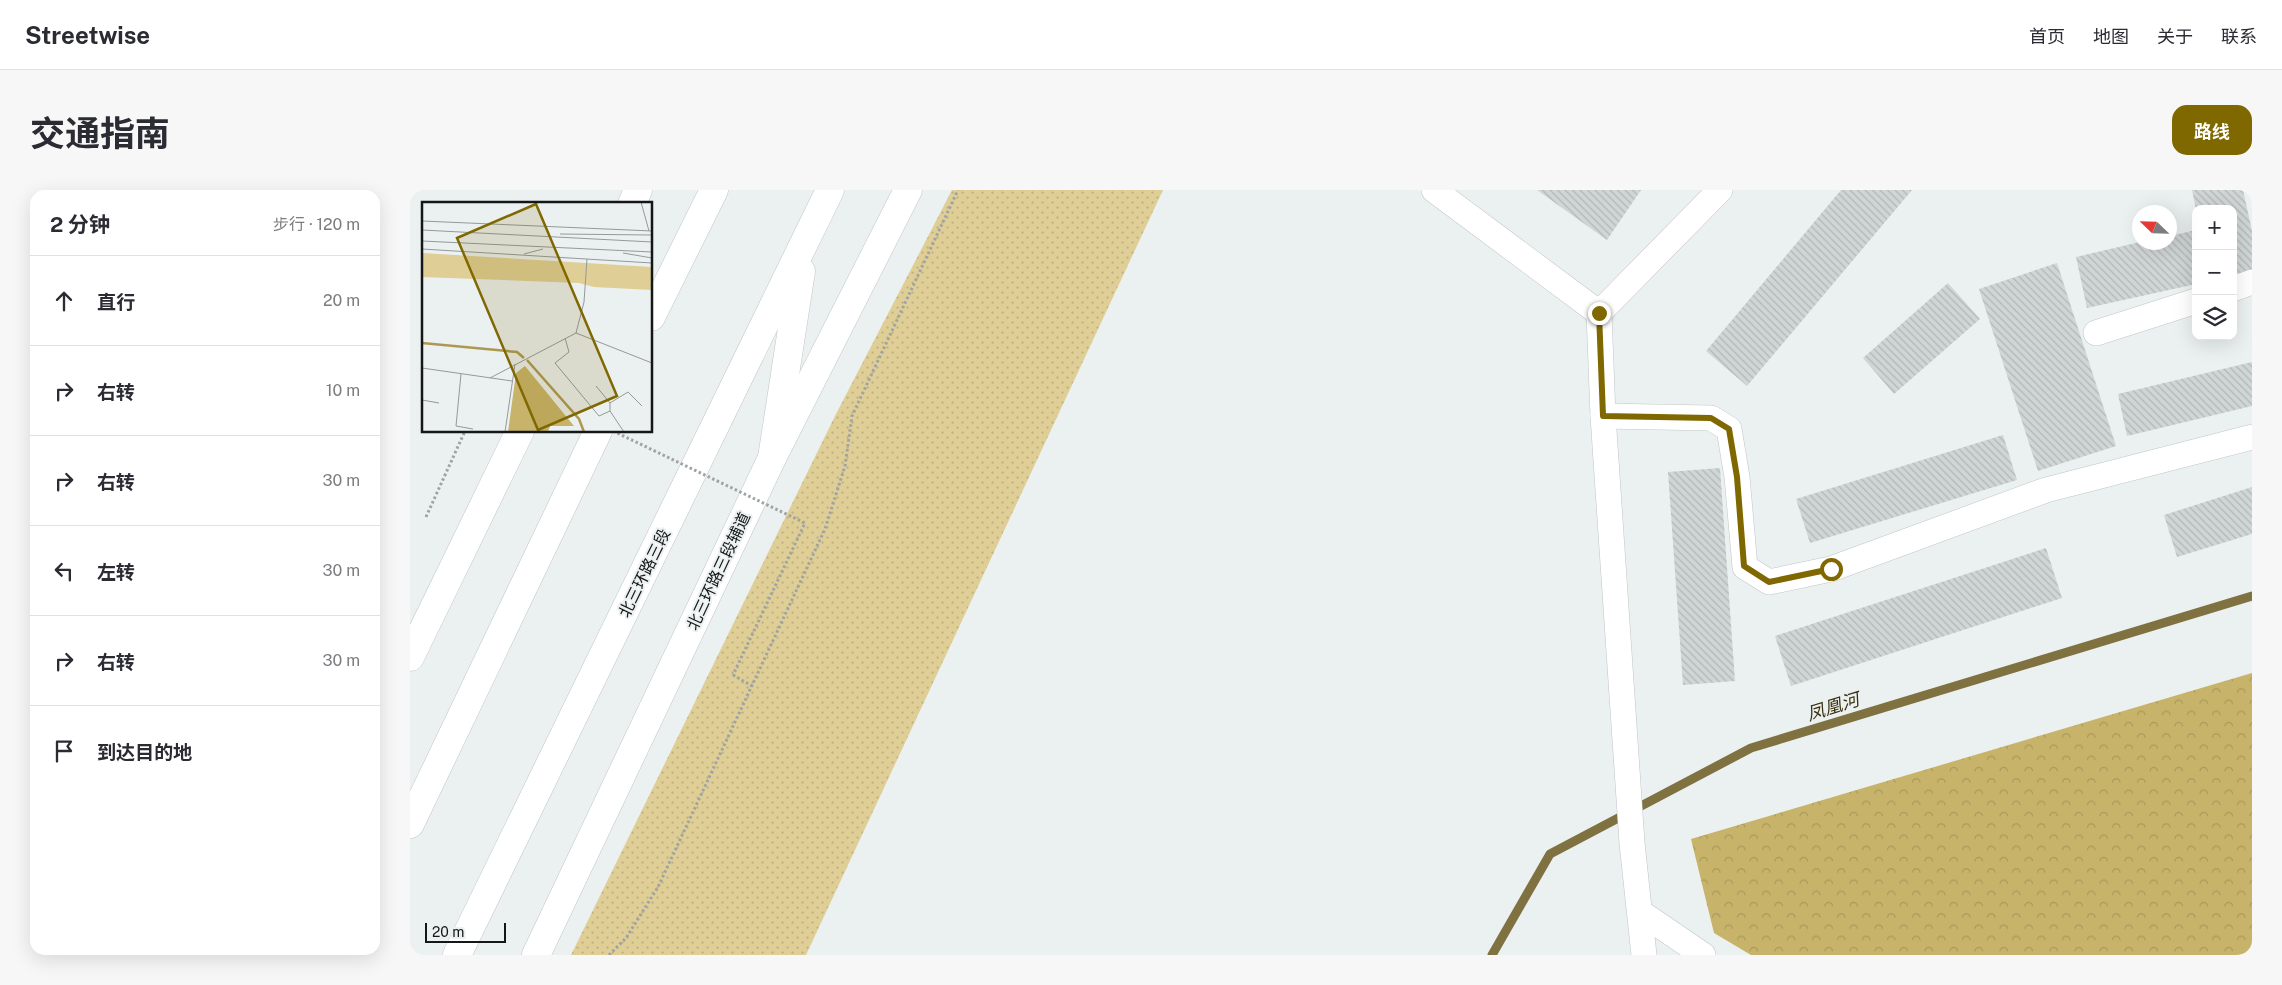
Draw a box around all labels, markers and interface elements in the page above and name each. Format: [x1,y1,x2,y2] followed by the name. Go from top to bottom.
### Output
[25,21,150,49] text: Streetwise
[2029,26,2065,47] text: 首页
[2093,26,2129,47] text: 地图
[2157,26,2193,47] text: 关于
[2221,26,2257,47] text: 联系
[2172,105,2252,155] button: 路线
[30,113,170,154] text: 交通指南
[422,202,652,432] inset map
[2132,205,2177,250] north arrow
[2192,205,2237,340] map controls
[2192,205,2237,250] button: +
[50,212,110,237] text: 2 分钟
[273,215,360,234] text: 步行 · 120 m
[2192,250,2237,295] button: −
[50,287,78,315] icon: ahead
[97,291,135,313] text: 直行
[323,291,360,310] text: 20 m
[2192,295,2237,340] button: layers
[1588,302,1611,325] route end
[50,377,78,405] icon: right
[97,381,135,403] text: 右转
[326,381,360,400] text: 10 m
[50,467,78,495] icon: right
[97,471,135,493] text: 右转
[323,471,360,490] text: 30 m
[683,509,754,633] street label: 北三环路三段辅道
[615,526,674,621] street label: 北三环路三段
[50,557,78,585] icon: left
[1820,558,1843,581] route start
[97,561,135,583] text: 左转
[323,561,360,580] text: 30 m
[50,647,78,675] icon: right
[97,651,135,673] text: 右转
[323,651,360,670] text: 30 m
[1804,688,1865,724] water label: 凤凰河
[50,737,78,765] icon: arrive
[97,741,192,763] text: 到达目的地
[425,920,506,943] scale bar
[432,924,464,940] text: 20 m

